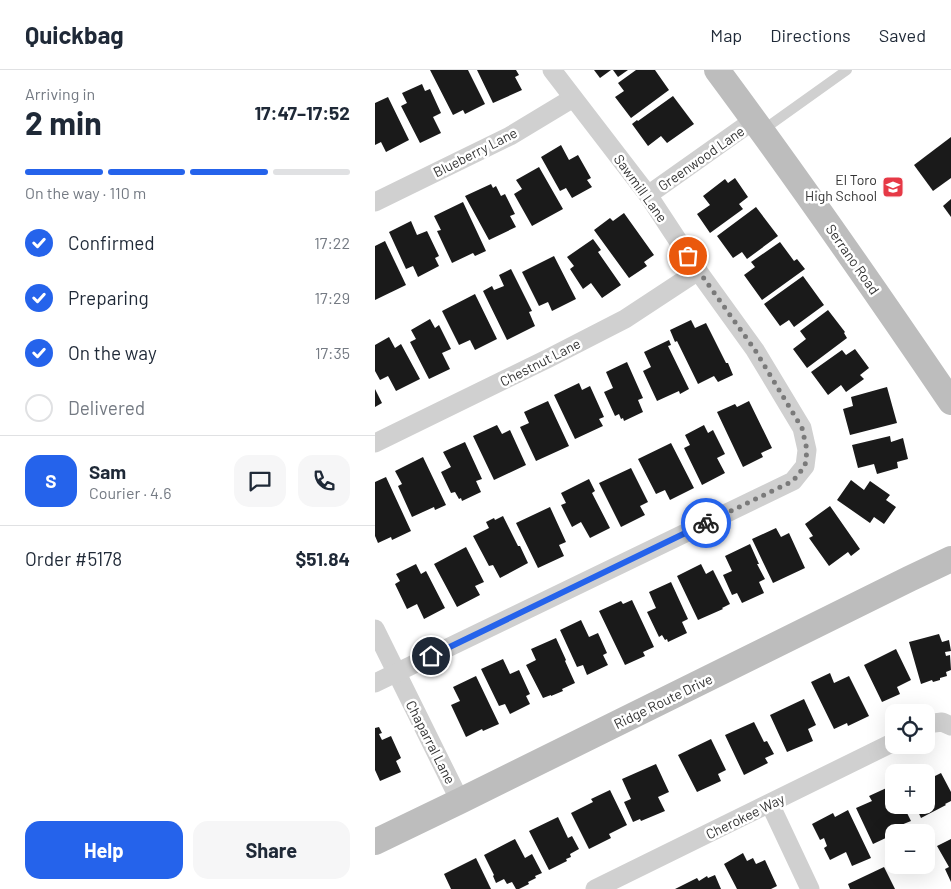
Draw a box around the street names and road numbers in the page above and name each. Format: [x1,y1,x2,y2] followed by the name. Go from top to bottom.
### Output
[655,122,747,194] street label: Greenwood Lane
[430,124,520,180] street label: Blueberry Lane
[611,151,671,225] street label: Sawmill Lane
[823,221,883,297] street label: Serrano Road
[497,334,583,390] street label: Chestnut Lane
[611,670,715,732] street label: Ridge Route Drive
[403,697,459,787] street label: Chaparral Lane
[703,789,788,842] street label: Cherokee Way

